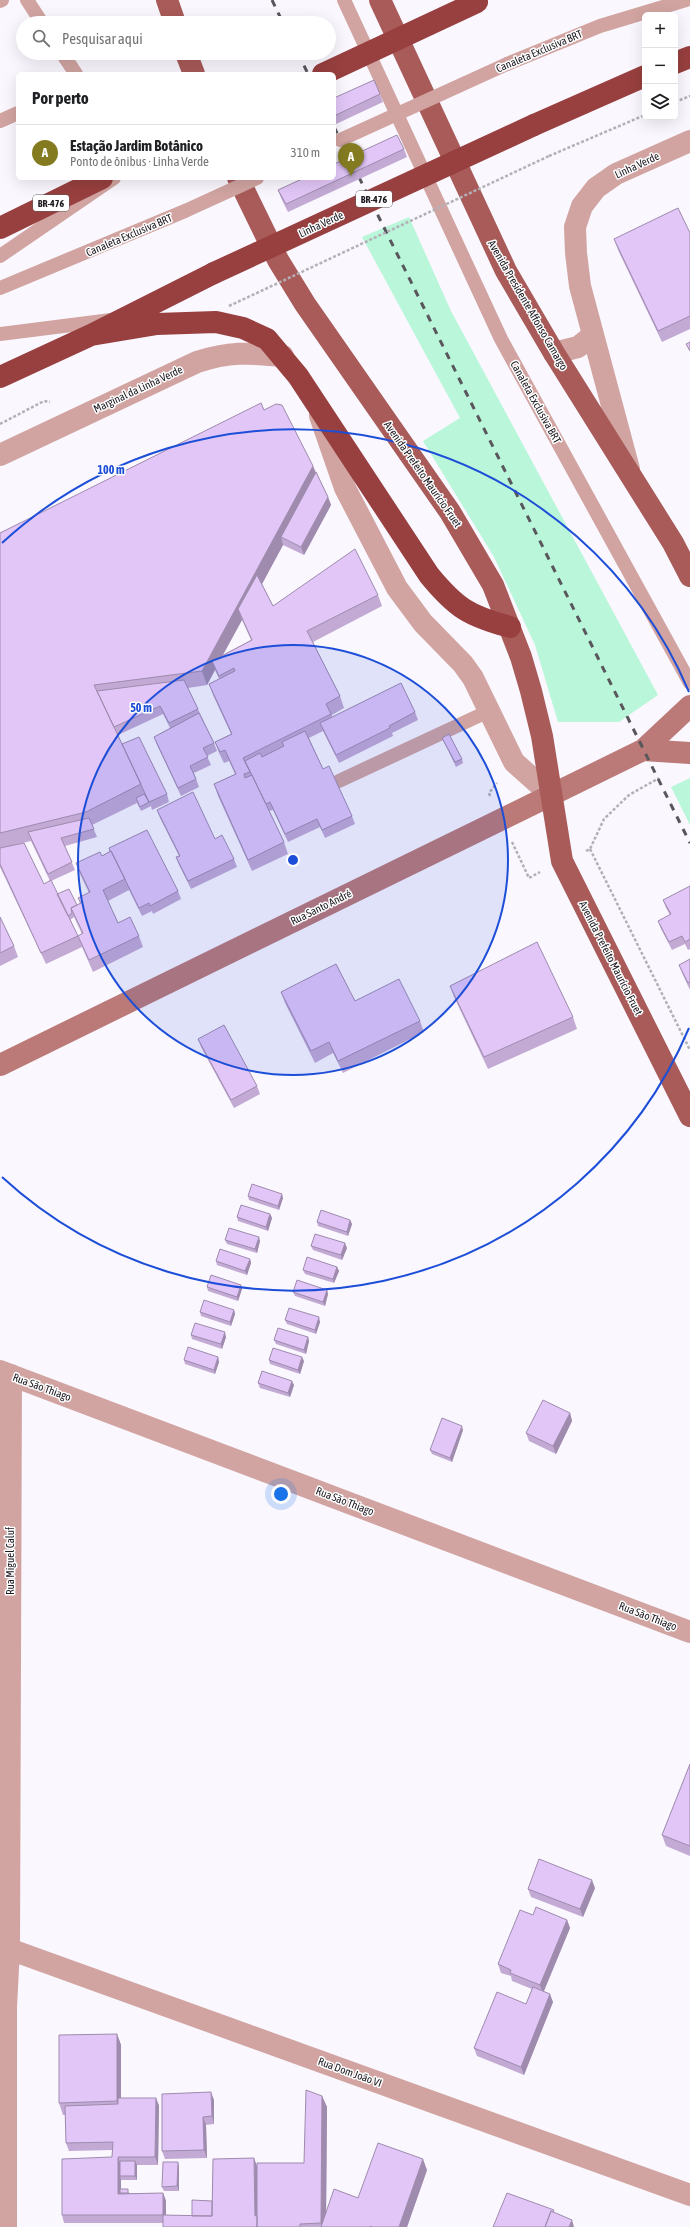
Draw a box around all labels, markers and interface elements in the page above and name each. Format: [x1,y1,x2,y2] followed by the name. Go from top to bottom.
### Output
[642,12,678,120] map controls
[642,12,678,48] button: +
[16,16,336,60] search box
[30,27,52,49] icon: search
[494,27,584,75] street label: Canaleta Exclusiva BRT
[62,30,143,47] text: Pesquisar aqui
[642,48,678,84] button: −
[642,84,678,120] button: layers
[32,88,89,108] text: Por perto
[70,137,203,154] text: Estação Jardim Botânico
[338,143,364,176] pin: A
[42,145,48,160] text: A
[291,145,320,160] text: 310 m
[613,150,661,180] street label: Linha Verde
[70,154,209,169] text: Ponto de ônibus · Linha Verde
[356,191,392,207] road number: BR-476
[33,195,69,211] road number: BR-476
[297,209,345,239] street label: Linha Verde
[84,211,174,259] street label: Canaleta Exclusiva BRT
[486,238,570,372] street label: Avenida Presidente Affonso Camargo
[508,359,564,445] street label: Canaleta Exclusiva BRT
[92,363,184,415] street label: Marginal da Linha Verde
[382,419,464,529] street label: Avenida Prefeito Maurício Fruet
[97,463,125,477] text: 100 m
[130,701,152,715] text: 50 m
[286,853,300,867] centre of rings
[289,887,353,927] street label: Rua Santo André
[577,899,645,1017] street label: Avenida Prefeito Maurício Fruet
[11,1371,73,1403] street label: Rua São Thiago
[271,1484,291,1504] your location
[314,1484,376,1518] street label: Rua São Thiago
[4,1527,16,1595] street label: Rua Miguel Caluf
[617,1599,679,1633] street label: Rua São Thiago
[317,2055,383,2089] street label: Rua Dom João VI

